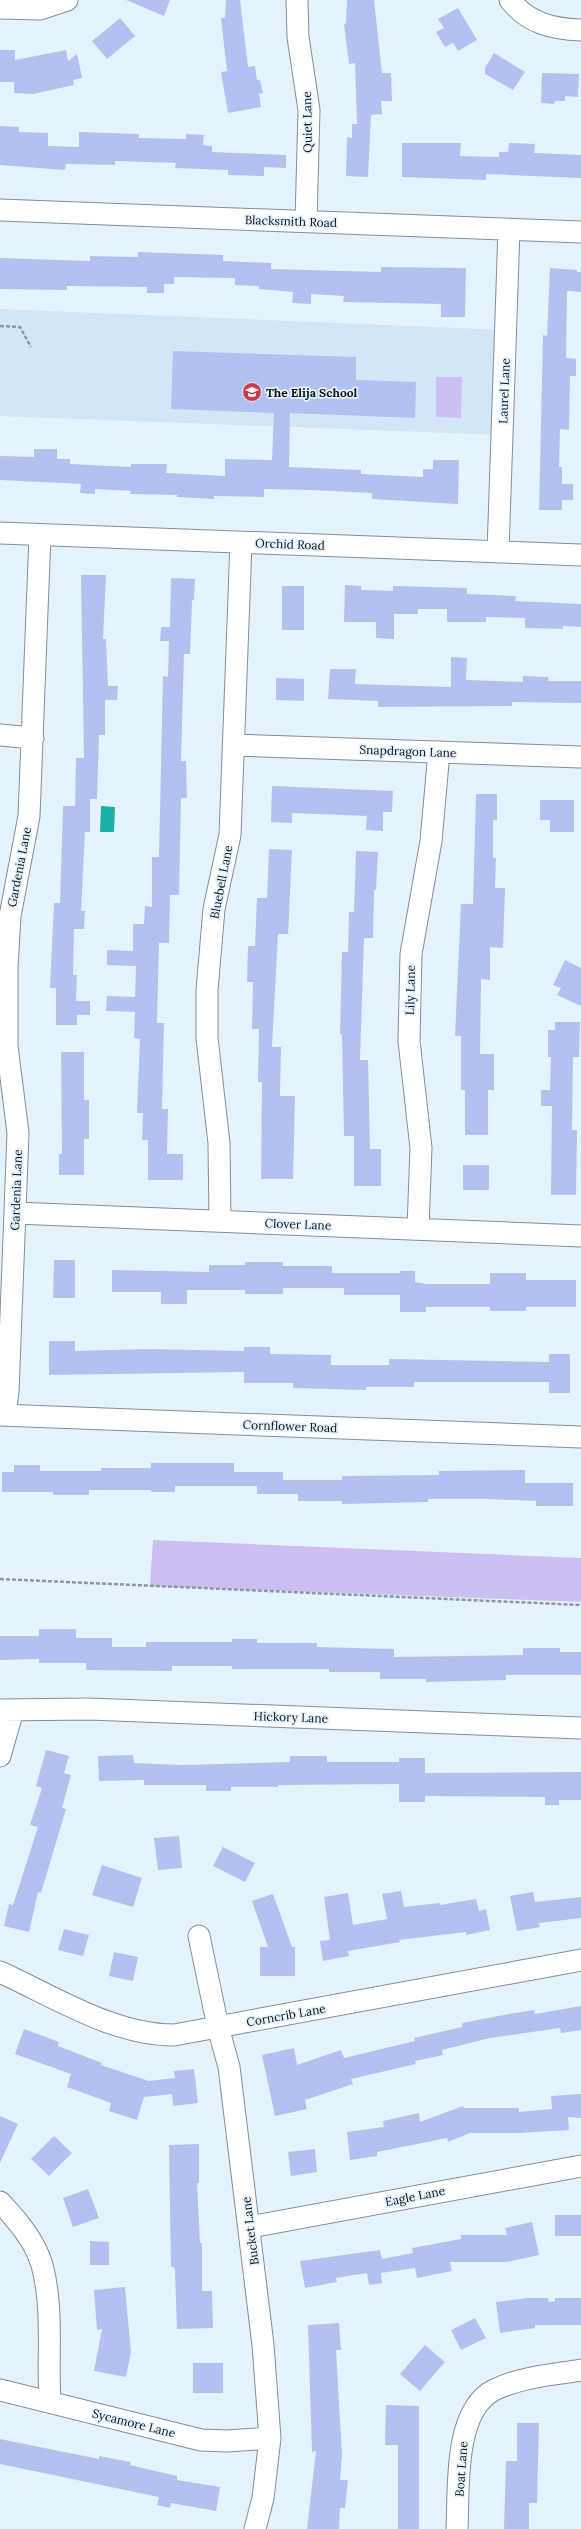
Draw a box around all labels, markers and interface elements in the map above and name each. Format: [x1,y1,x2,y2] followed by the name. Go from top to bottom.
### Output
[299,91,315,153] street label: Quiet Lane
[245,212,337,230] street label: Blacksmith Road
[495,357,513,424] street label: Laurel Lane
[241,381,263,403] school or university icon: The Elija School
[266,385,357,400] place label: The Elija School
[255,535,325,553] street label: Orchid Road
[359,742,457,760] street label: Snapdragon Lane
[4,825,34,908] street label: Gardenia Lane
[207,843,236,920] street label: Bluebell Lane
[402,964,418,1015] street label: Lily Lane
[7,1149,25,1231] street label: Gardenia Lane
[264,1215,332,1233] street label: Clover Lane
[242,1417,338,1435] street label: Cornflower Road
[254,1708,329,1726] street label: Hickory Lane
[245,2001,327,2029] street label: Corncrib Lane
[384,2183,447,2209] street label: Eagle Lane
[238,2196,262,2266] street label: Bucket Lane
[91,2405,178,2441] street label: Sycamore Lane
[452,2440,470,2497] street label: Boat Lane

